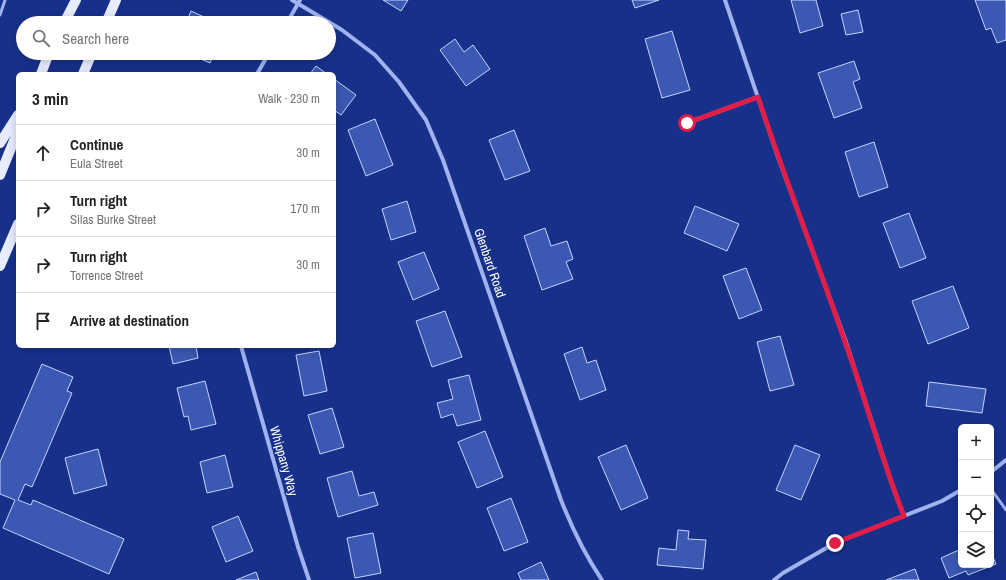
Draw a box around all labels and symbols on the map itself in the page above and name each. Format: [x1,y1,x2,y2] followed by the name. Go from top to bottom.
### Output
[678,114,696,132] route start
[470,226,510,300] street label: Glenbard Road
[266,424,302,499] street label: Whippany Way
[826,534,844,552] route end

